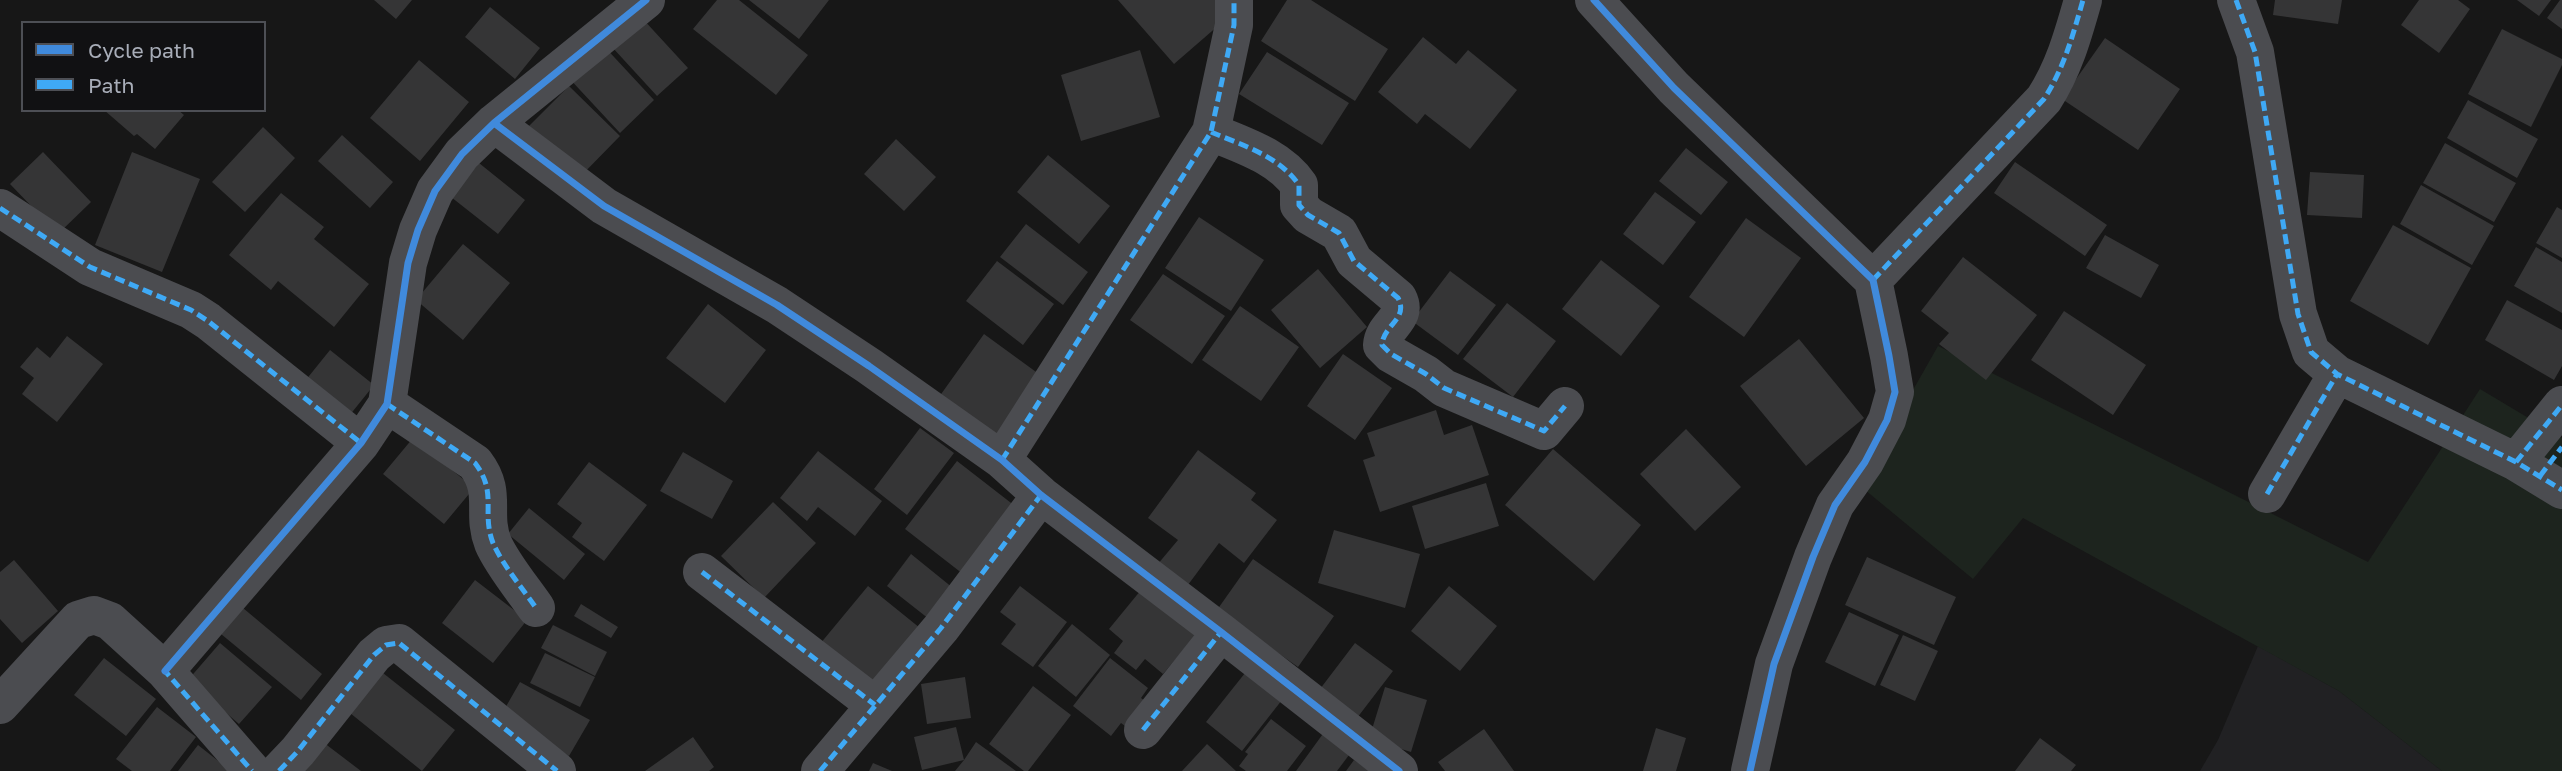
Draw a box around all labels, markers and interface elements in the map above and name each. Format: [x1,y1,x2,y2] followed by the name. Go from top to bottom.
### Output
[21,21,266,112] legend
[88,37,195,63] text: Cycle path
[88,72,135,98] text: Path

